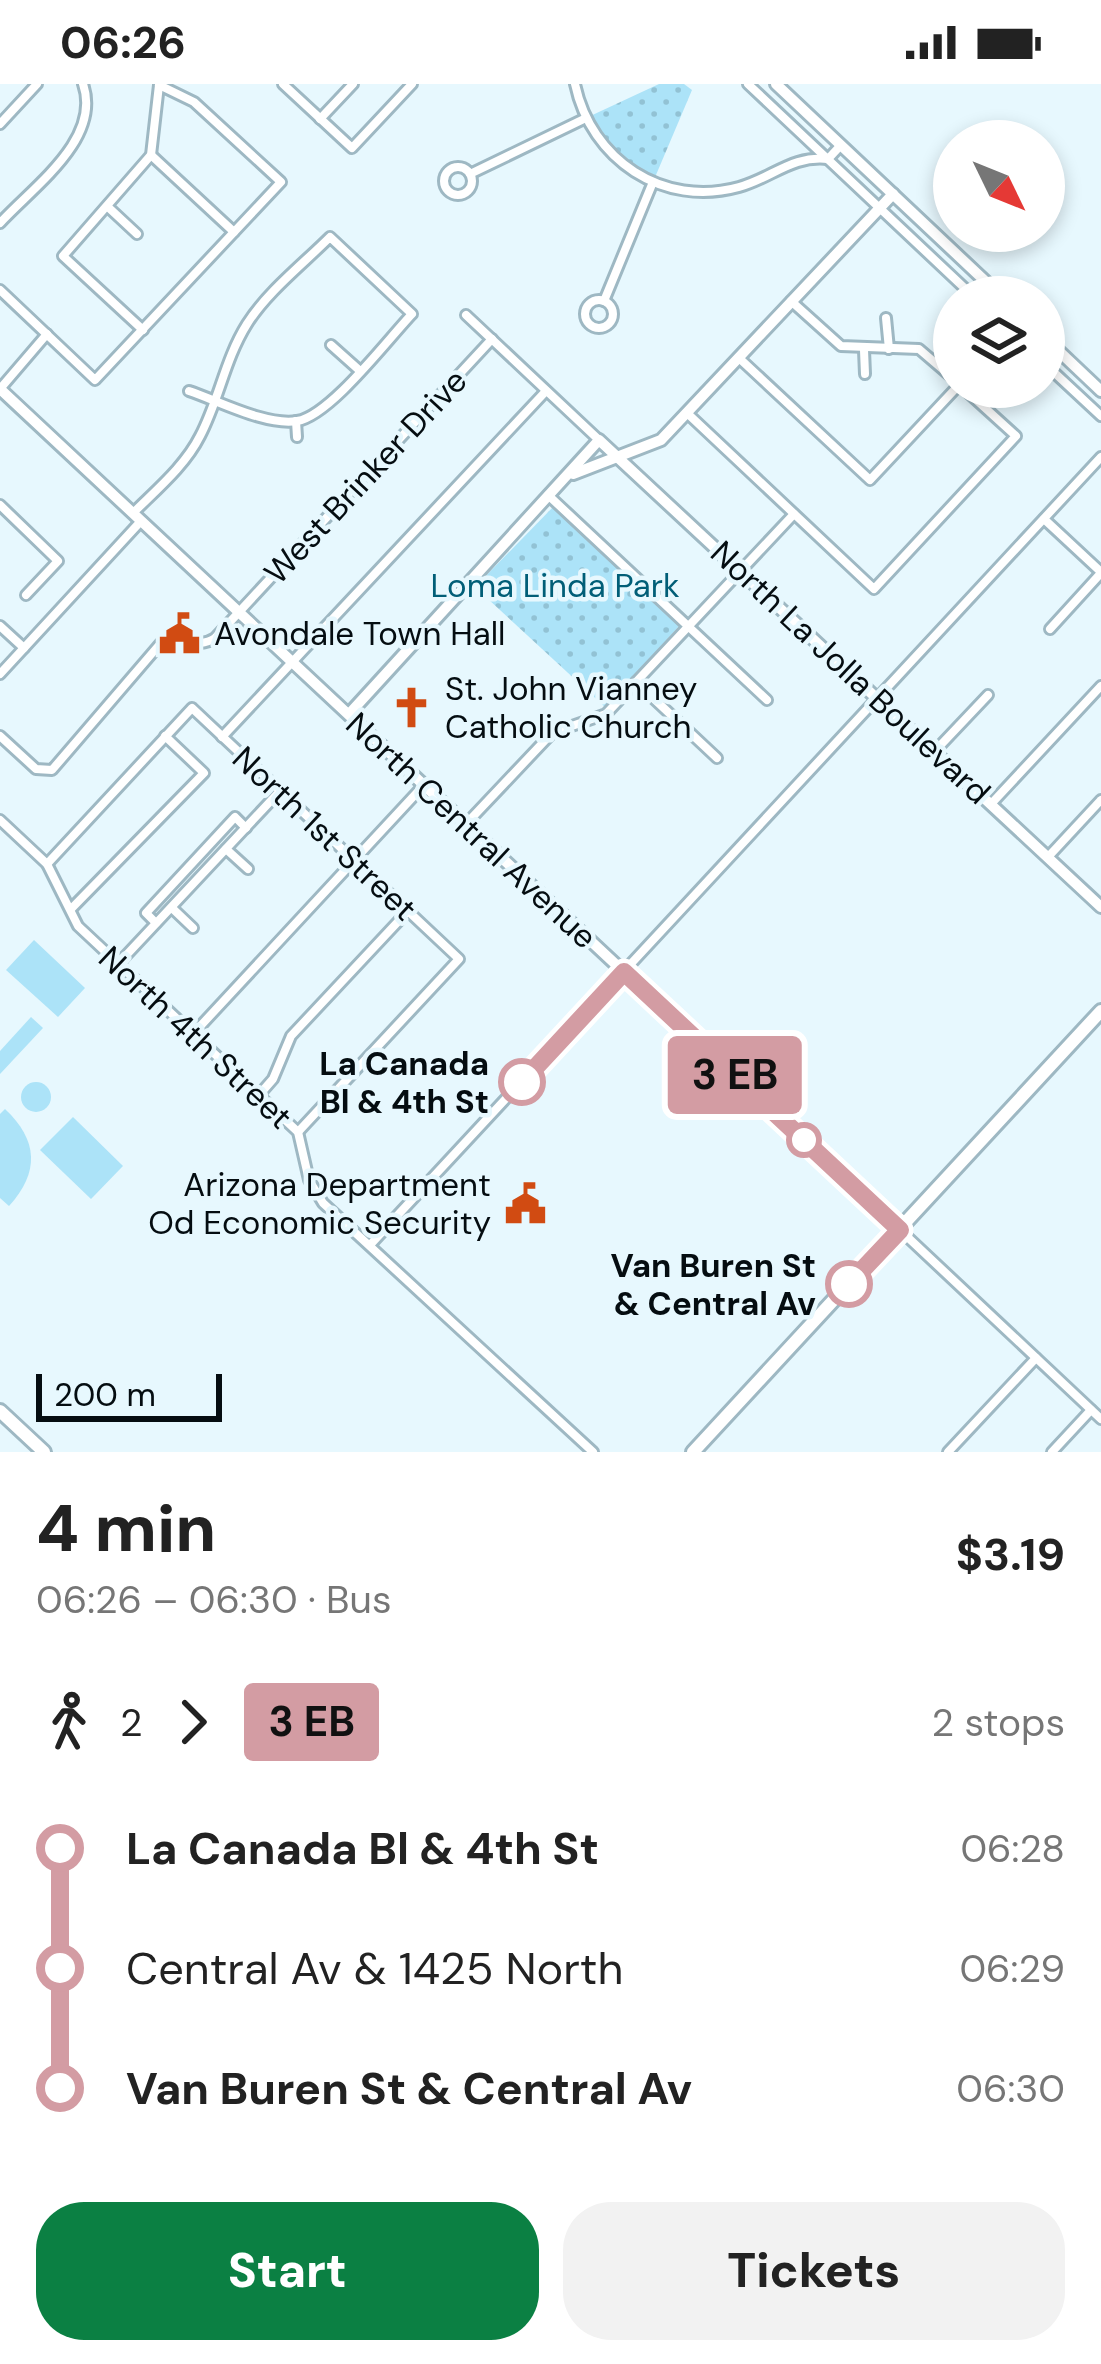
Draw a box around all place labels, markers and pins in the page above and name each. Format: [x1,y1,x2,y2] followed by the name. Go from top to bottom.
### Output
[157,610,203,656] public building icon: Avondale Town Hall
[214,612,505,655] place label: Avondale Town Hall
[445,667,697,748] place label: St. John Vianney Catholic Church
[388,684,434,730] church icon: St. John Vianney Catholic Church
[319,1042,489,1123] place label: La Canada Bl & 4th St
[500,1060,544,1104] marker: La Canada Bl & 4th St
[788,1124,820,1156] unlabelled marker
[148,1163,491,1244] place label: Arizona Department Od Economic Security
[502,1180,548,1226] public building icon: Arizona Department Od Economic Security
[611,1244,816,1325] place label: Van Buren St & Central Av
[827,1262,871,1306] marker: Van Buren St & Central Av

